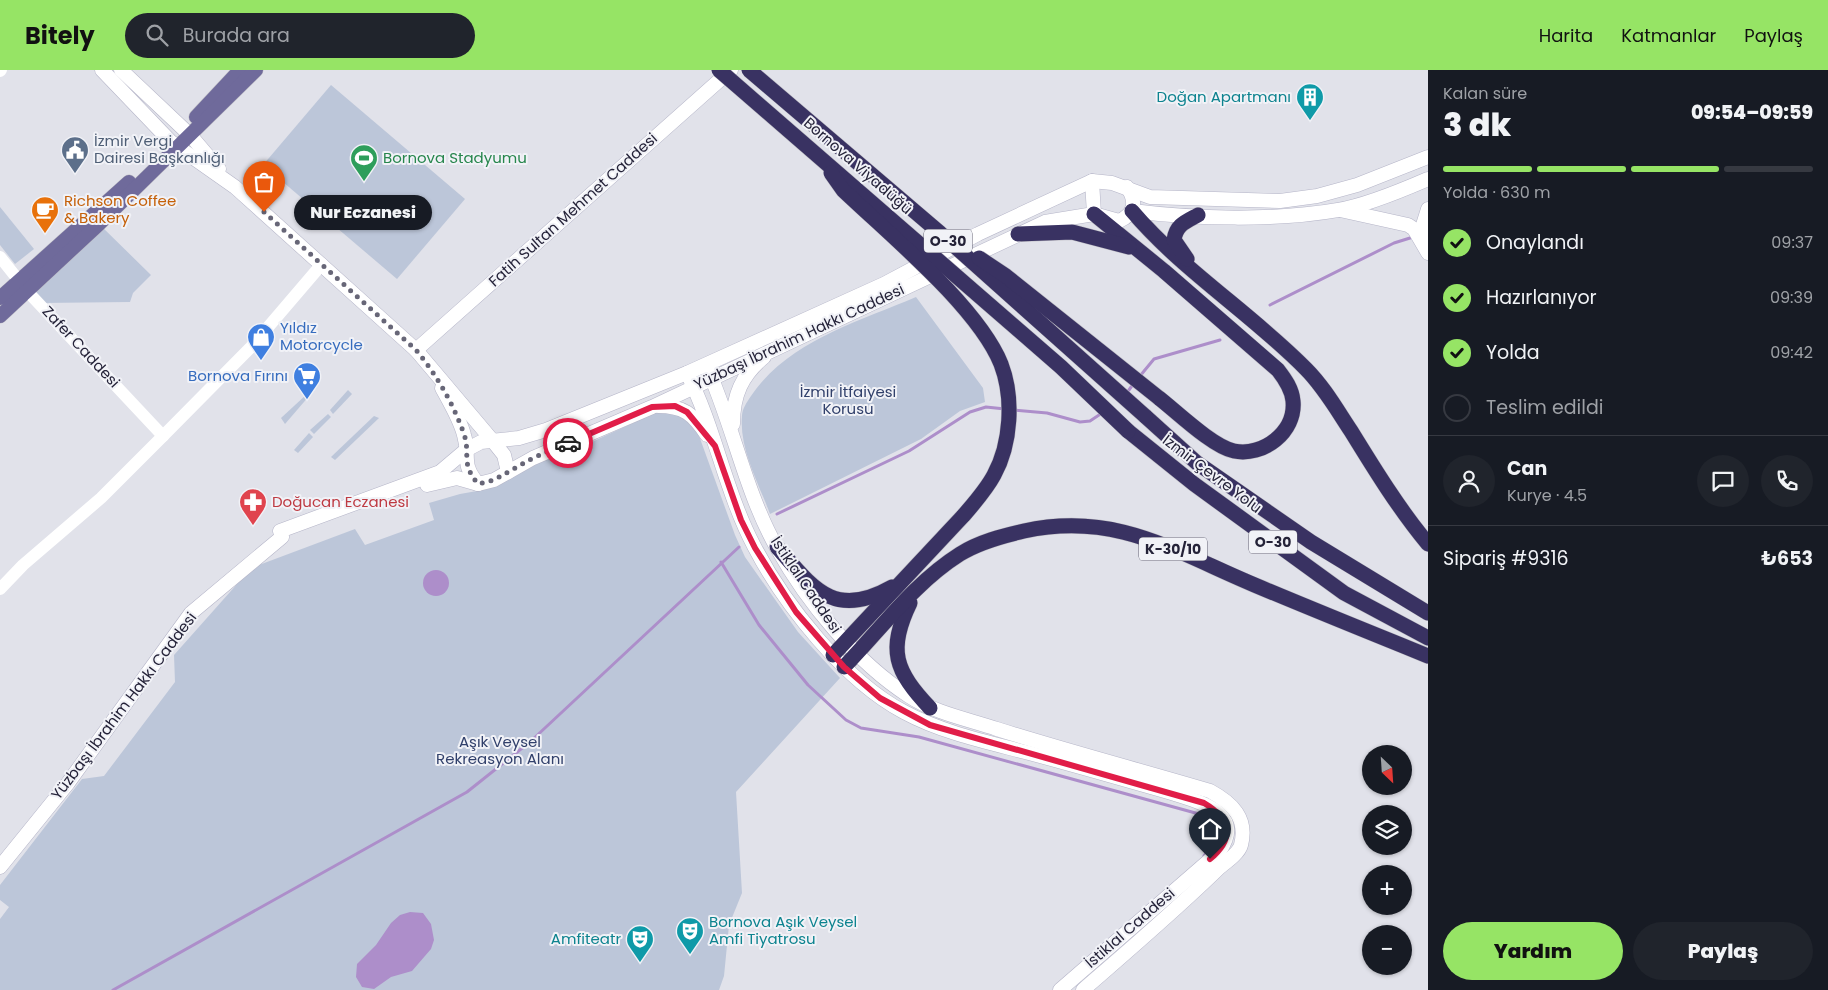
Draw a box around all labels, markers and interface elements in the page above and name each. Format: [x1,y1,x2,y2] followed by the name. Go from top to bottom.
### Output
[125,13,475,58] search box
[25,19,95,52] text: Bitely
[143,21,171,49] icon: search
[183,22,290,49] text: Burada ara
[1539,23,1593,48] text: Harita
[1621,23,1716,48] text: Katmanlar
[1744,23,1803,48] text: Paylaş
[1295,82,1325,121] building icon: Doğan Apartmanı
[1443,82,1527,105] text: Kalan süre
[1157,86,1291,107] place label: Doğan Apartmanı
[1691,99,1813,126] text: 09:54–09:59
[1443,102,1511,147] text: 3 dk
[799,112,917,219] street label: Bornova Viyadüğü
[484,128,662,291] street label: Fatih Sultan Mehmet Caddesi
[94,130,225,168] place label: İzmir Vergi Dairesi Başkanlığı
[60,135,90,174] public building icon: İzmir Vergi Dairesi Başkanlığı
[349,143,379,182] sports icon: Bornova Stadyumu
[383,147,527,168] place label: Bornova Stadyumu
[243,161,285,212] pin
[250,168,278,196] icon: bag
[1443,181,1550,204] text: Yolda · 630 m
[64,190,176,228] place label: Richson Coffee & Bakery
[294,194,432,230] callout: Nur Eczanesi
[30,195,60,234] cafe icon: Richson Coffee & Bakery
[310,201,416,224] text: Nur Eczanesi
[1443,229,1471,257] icon: check
[1486,229,1584,256] text: Onaylandı
[924,230,972,252] road number: O-30
[1771,231,1813,254] text: 09:37
[690,278,907,395] street label: Yüzbaşı İbrahim Hakkı Caddesi
[1443,284,1471,312] icon: check
[1486,284,1597,311] text: Hazırlanıyor
[1770,286,1813,309] text: 09:39
[38,301,125,392] street label: Zafer Caddesi
[280,317,363,355] place label: Yıldız Motorcycle
[246,322,276,361] shop icon: Yıldız Motorcycle
[1443,339,1471,367] icon: check
[1486,339,1540,366] text: Yolda
[1770,341,1813,364] text: 09:42
[292,361,322,400] supermarket icon: Bornova Fırını
[188,365,288,386] place label: Bornova Fırını
[800,381,896,419] park label: İzmir İtfaiyesi Korusu
[1486,394,1603,421] text: Teslim edildi
[543,418,593,468] courier
[554,429,582,457] icon: car
[1158,429,1266,518] street label: İzmir Çevre Yolu
[1443,455,1495,507] button: person
[1507,455,1547,482] text: Can
[1697,455,1749,507] button: chat
[1761,455,1813,507] button: phone
[1507,484,1587,507] text: Kurye · 4.5
[238,487,268,526] pharmacy icon: Doğucan Eczanesi
[272,491,409,512] place label: Doğucan Eczanesi
[1249,531,1297,554] road number: O-30
[766,532,847,637] street label: İstiklal Caddesi
[1139,538,1207,560] road number: K-30/10
[1443,545,1569,572] text: Sipariş #9316
[1761,545,1813,572] text: ₺653
[46,608,201,804] street label: Yüzbaşı İbrahim Hakkı Caddesi
[436,731,564,769] park label: Aşık Veysel Rekreasyon Alanı
[1362,745,1412,795] north arrow
[1362,745,1412,975] map controls
[1362,805,1412,855] button: layers
[1189,808,1231,859] pin
[1196,815,1224,843] icon: home
[1362,865,1412,915] button: +
[1080,883,1179,973] street label: İstiklal Caddesi
[709,911,857,949] place label: Bornova Aşık Veysel Amfi Tiyatrosu
[675,916,705,955] theatre icon: Bornova Aşık Veysel Amfi Tiyatrosu
[1443,922,1623,980] button: Yardım
[1633,922,1813,980] button: Paylaş
[625,924,655,963] theatre icon: Amfiteatr
[1362,925,1412,975] button: −
[551,928,621,949] place label: Amfiteatr

